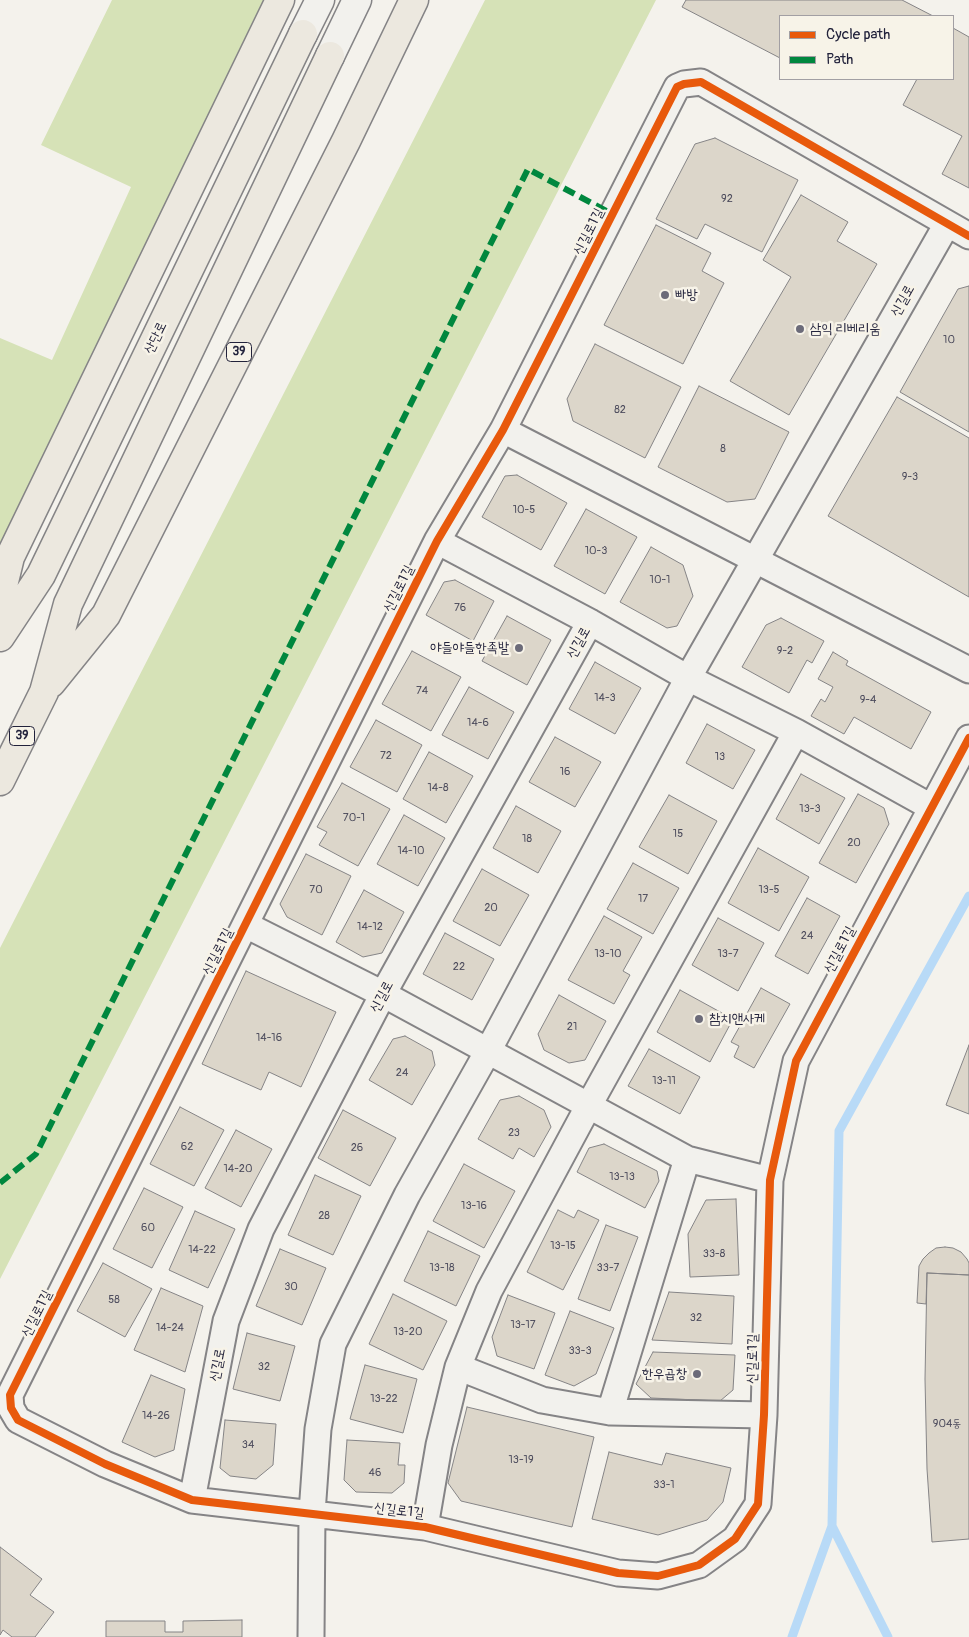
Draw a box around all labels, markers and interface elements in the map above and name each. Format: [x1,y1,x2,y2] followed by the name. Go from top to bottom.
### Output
[779,15,954,80] legend
[826,25,890,44] text: Cycle path
[826,50,853,69] text: Path
[721,192,733,206] house number: 92
[570,206,608,258] street label: 신길로1길
[887,282,919,320] street label: 신길로
[675,287,698,303] place label: 빠방
[659,289,671,301] marker: 빠방
[141,319,171,357] street label: 산단로
[810,321,881,337] place label: 삼익 리베리움
[794,323,806,335] marker: 삼익 리베리움
[943,333,955,347] house number: 10
[226,342,252,362] road number: 39
[614,403,626,417] house number: 82
[720,442,726,456] house number: 8
[902,470,918,484] house number: 9-3
[513,503,535,517] house number: 10-5
[585,544,607,558] house number: 10-3
[380,563,418,615] street label: 신길로1길
[650,573,670,587] house number: 10-1
[454,601,466,615] house number: 76
[563,624,595,662] street label: 신길로
[430,640,509,656] place label: 야들야들한족발
[513,642,525,654] marker: 야들야들한족발
[777,644,793,658] house number: 9-2
[416,684,428,698] house number: 74
[594,691,616,705] house number: 14-3
[860,693,876,707] house number: 9-4
[467,716,489,730] house number: 14-6
[10,726,34,746] road number: 39
[380,749,392,763] house number: 72
[715,750,725,764] house number: 13
[560,765,570,779] house number: 16
[428,781,448,795] house number: 14-8
[799,802,821,816] house number: 13-3
[343,811,365,825] house number: 70-1
[673,827,683,841] house number: 15
[522,832,532,846] house number: 18
[847,836,861,850] house number: 20
[397,844,425,858] house number: 14-10
[309,883,323,897] house number: 70
[758,883,780,897] house number: 13-5
[638,892,648,906] house number: 17
[484,901,498,915] house number: 20
[357,920,383,934] house number: 14-12
[821,924,859,976] street label: 신길로1길
[199,926,237,978] street label: 신길로1길
[801,929,813,943] house number: 24
[595,947,621,961] house number: 13-10
[718,947,738,961] house number: 13-7
[453,960,465,974] house number: 22
[367,978,397,1016] street label: 신길로
[709,1011,765,1027] place label: 참치앤사케
[693,1013,705,1025] marker: 참치앤사케
[567,1020,577,1034] house number: 21
[256,1031,282,1045] house number: 14-16
[396,1066,408,1080] house number: 24
[652,1074,676,1088] house number: 13-11
[508,1126,520,1140] house number: 23
[181,1140,193,1154] house number: 62
[351,1141,363,1155] house number: 26
[223,1162,253,1176] house number: 14-20
[609,1170,635,1184] house number: 13-13
[461,1199,487,1213] house number: 13-16
[318,1209,330,1223] house number: 28
[141,1221,155,1235] house number: 60
[550,1239,576,1253] house number: 13-15
[188,1243,216,1257] house number: 14-22
[703,1247,725,1261] house number: 33-8
[430,1261,454,1275] house number: 13-18
[597,1261,619,1275] house number: 33-7
[284,1280,298,1294] house number: 30
[18,1288,56,1340] street label: 신길로1길
[108,1293,120,1307] house number: 58
[690,1311,702,1325] house number: 32
[510,1318,536,1332] house number: 13-17
[156,1321,184,1335] house number: 14-24
[394,1325,422,1339] house number: 13-20
[744,1334,762,1384] street label: 신길로1길
[568,1344,592,1358] house number: 33-3
[207,1347,229,1383] street label: 신길로
[258,1360,270,1374] house number: 32
[642,1366,687,1382] place label: 한우곱창
[691,1368,703,1380] marker: 한우곱창
[370,1392,398,1406] house number: 13-22
[142,1409,170,1423] house number: 14-26
[933,1417,961,1431] house number: 904동
[242,1438,254,1452] house number: 34
[508,1453,534,1467] house number: 13-19
[369,1466,381,1480] house number: 46
[653,1478,675,1492] house number: 33-1
[373,1500,425,1522] street label: 신길로1길

